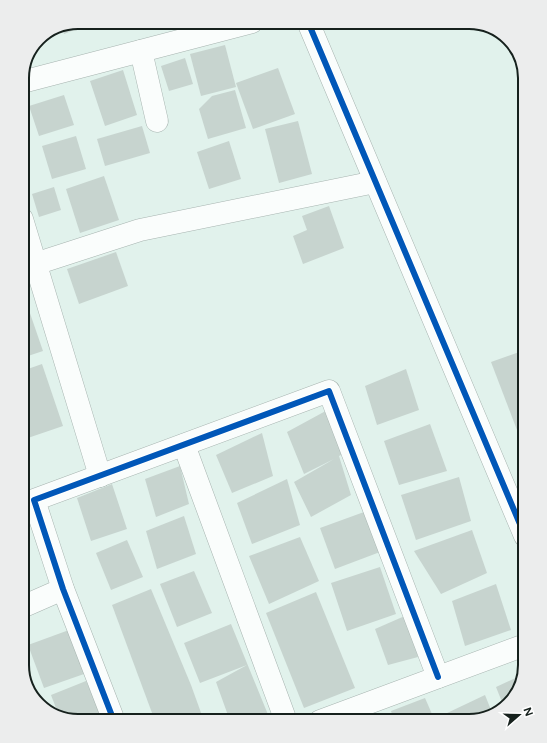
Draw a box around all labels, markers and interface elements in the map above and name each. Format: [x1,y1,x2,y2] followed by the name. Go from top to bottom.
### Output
[499,695,539,735] north arrow
[520,706,535,718] text: N

